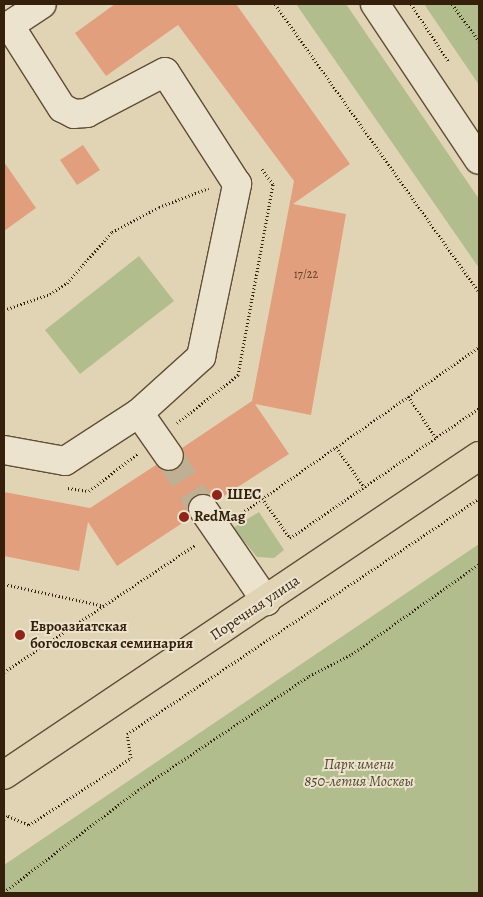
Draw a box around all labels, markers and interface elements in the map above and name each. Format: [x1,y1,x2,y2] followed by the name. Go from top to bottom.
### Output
[294,268,318,282] house number: 17/22
[227,486,261,504] place label: ШЕС
[211,489,223,501] marker: ШЕС
[194,508,246,526] place label: RedMag
[178,511,190,523] marker: RedMag
[207,571,303,645] street label: Поречная улица
[30,617,193,652] place label: Евроазиатская богословская семинария
[14,629,26,641] marker: Евроазиатская богословская семинария
[304,755,414,790] park label: Парк имени 850-летия Москвы

